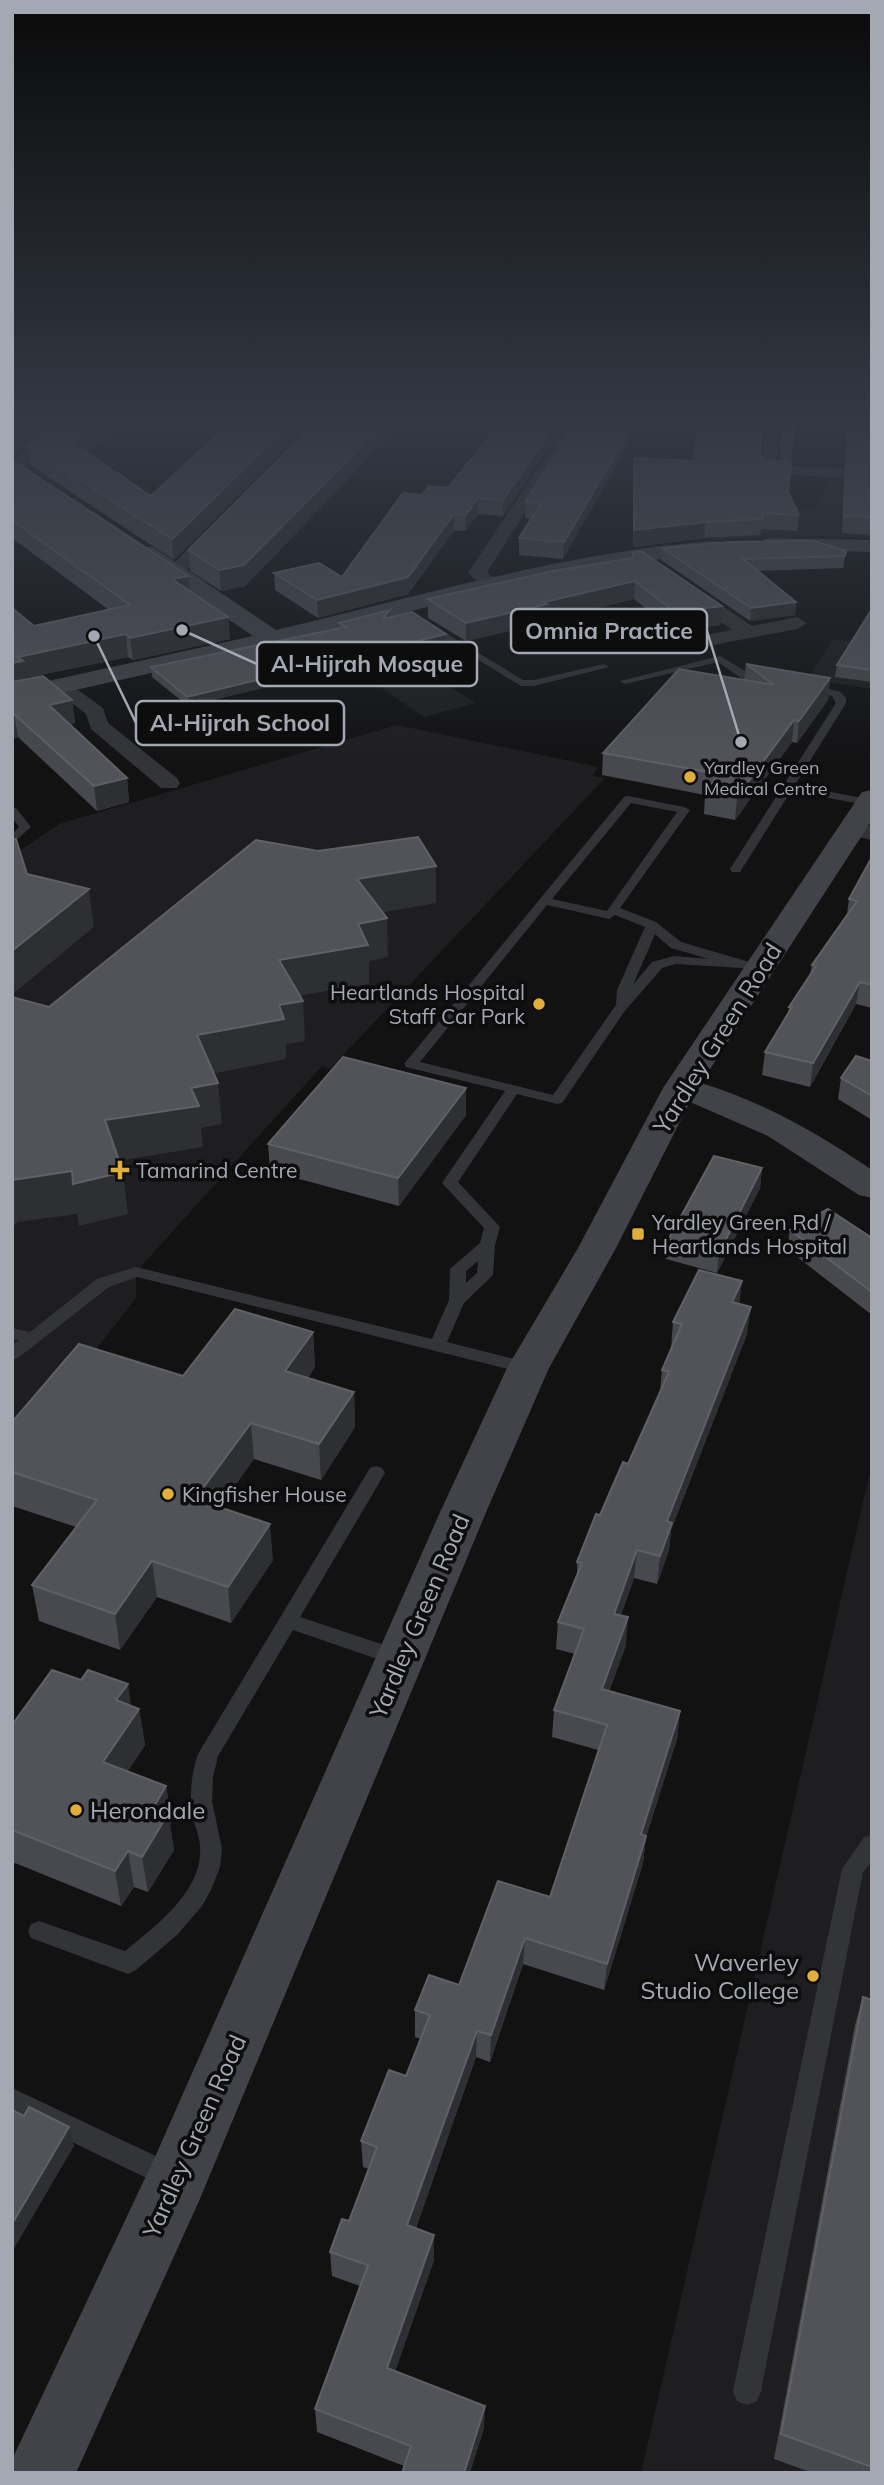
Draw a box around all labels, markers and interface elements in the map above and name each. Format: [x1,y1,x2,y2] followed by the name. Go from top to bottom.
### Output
[511,609,707,653] callout: Omnia Practice
[525,616,693,645] text: Omnia Practice
[257,642,477,686] callout: Al-Hijrah Mosque
[271,649,463,678] text: Al-Hijrah Mosque
[136,701,344,745] callout: Al-Hijrah School
[150,708,330,737] text: Al-Hijrah School
[703,756,827,800] place label: Yardley Green Medical Centre
[682,769,698,785] marker: Yardley Green Medical Centre
[646,937,788,1140] street label: Yardley Green Road
[330,979,525,1029] place label: Heartlands Hospital Staff Car Park
[531,996,547,1012] marker: Heartlands Hospital Staff Car Park
[136,1157,297,1183] place label: Tamarind Centre
[110,1160,130,1180] marker: Tamarind Centre
[651,1209,847,1259] place label: Yardley Green Rd / Heartlands Hospital
[630,1226,646,1242] marker: Yardley Green Rd / Heartlands Hospital
[182,1481,347,1507] place label: Kingfisher House
[160,1486,176,1502] marker: Kingfisher House
[362,1509,476,1724] street label: Yardley Green Road
[90,1795,205,1825] place label: Herondale
[68,1802,84,1818] marker: Herondale
[640,1947,799,2005] place label: Waverley Studio College
[805,1968,821,1984] marker: Waverley Studio College
[135,2030,252,2243] street label: Yardley Green Road

